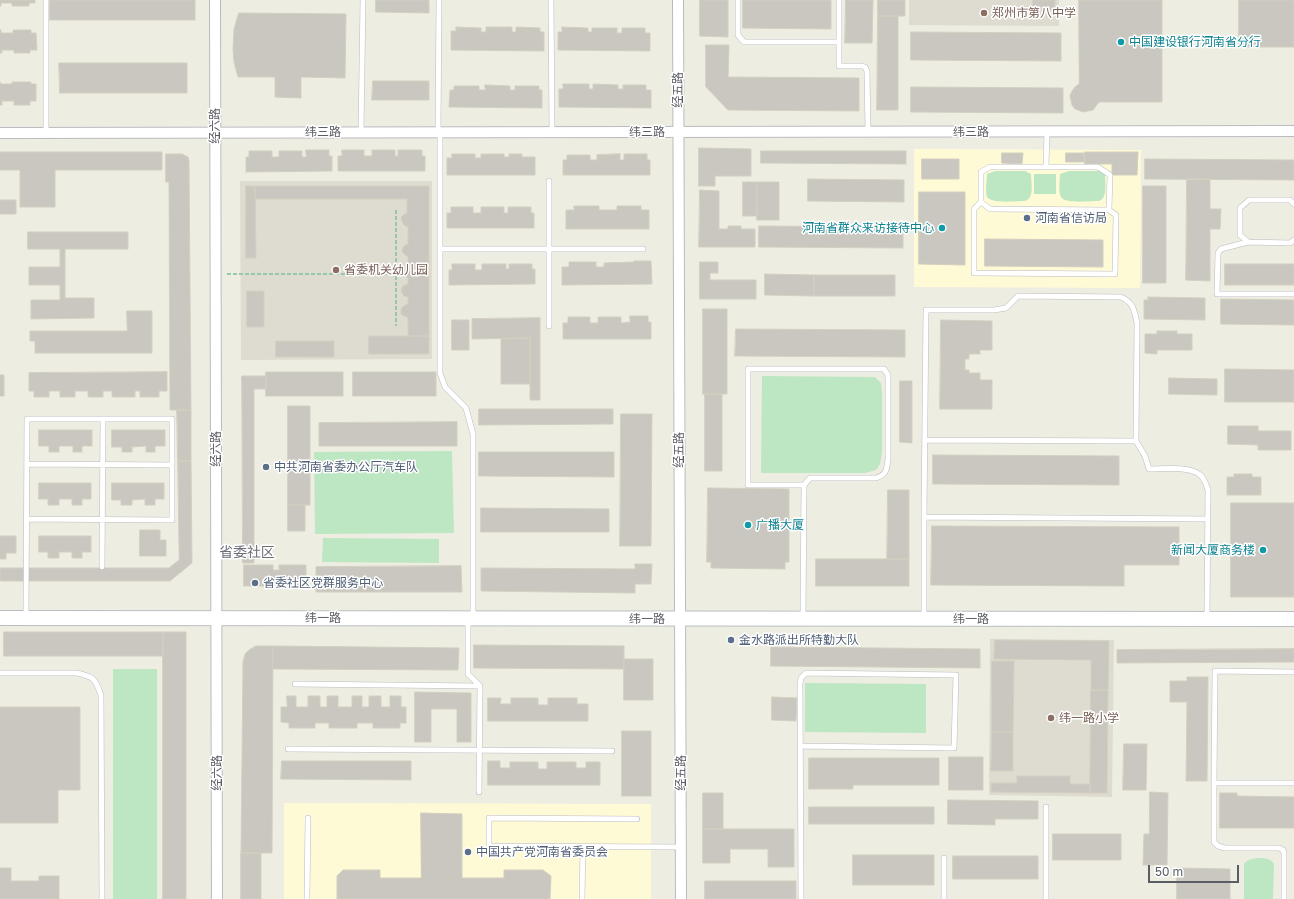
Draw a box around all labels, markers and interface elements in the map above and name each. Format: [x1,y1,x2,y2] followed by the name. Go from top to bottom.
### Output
[992,6,1076,20] place label: 郑州市第八中学
[979,8,989,18] marker: 郑州市第八中学
[1129,35,1261,49] place label: 中国建设银行河南省分行
[1116,37,1126,47] marker: 中国建设银行河南省分行
[671,72,685,108] street label: 经五路
[208,108,222,144] street label: 经六路
[305,125,341,139] street label: 纬三路
[629,125,665,139] street label: 纬三路
[953,125,989,139] street label: 纬三路
[1035,211,1107,225] place label: 河南省信访局
[1022,213,1032,223] marker: 河南省信访局
[802,221,934,235] place label: 河南省群众来访接待中心
[937,223,947,233] marker: 河南省群众来访接待中心
[344,263,428,277] place label: 省委机关幼儿园
[331,265,341,275] marker: 省委机关幼儿园
[209,431,223,467] street label: 经六路
[672,432,686,468] street label: 经五路
[274,460,418,474] place label: 中共河南省委办公厅汽车队
[261,462,271,472] marker: 中共河南省委办公厅汽车队
[756,518,804,532] place label: 广播大厦
[743,520,753,530] marker: 广播大厦
[1171,543,1255,557] place label: 新闻大厦商务楼
[219,545,275,561] district label: 省委社区
[1258,545,1268,555] marker: 新闻大厦商务楼
[263,576,383,590] place label: 省委社区党群服务中心
[250,578,260,588] marker: 省委社区党群服务中心
[305,611,341,625] street label: 纬一路
[629,612,665,626] street label: 纬一路
[953,612,989,626] street label: 纬一路
[739,633,859,647] place label: 金水路派出所特勤大队
[726,635,736,645] marker: 金水路派出所特勤大队
[1059,711,1119,725] place label: 纬一路小学
[1046,713,1056,723] marker: 纬一路小学
[210,755,224,791] street label: 经六路
[674,755,688,791] street label: 经五路
[476,845,608,859] place label: 中国共产党河南省委员会
[463,847,473,857] marker: 中国共产党河南省委员会
[1150,857,1241,883] scale bar
[1155,864,1183,879] text: 50 m

